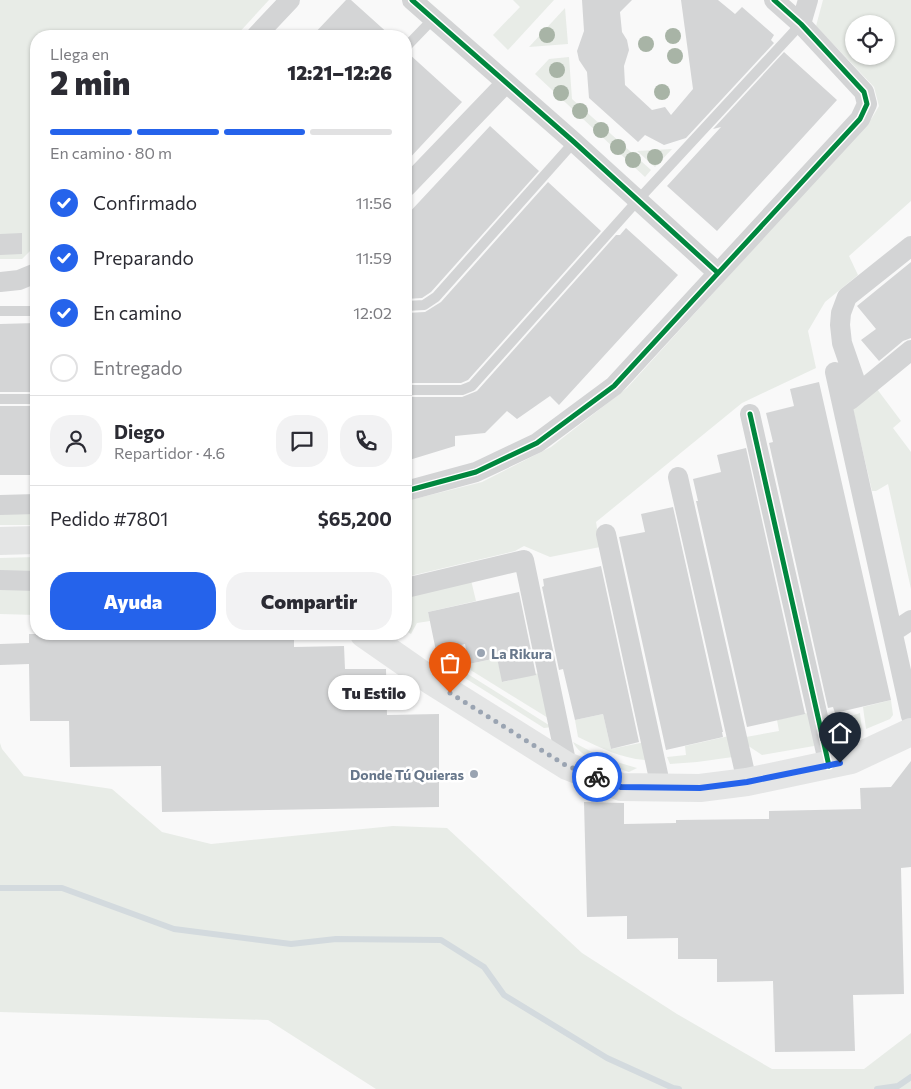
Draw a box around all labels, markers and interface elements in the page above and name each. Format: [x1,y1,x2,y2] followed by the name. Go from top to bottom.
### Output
[845,15,895,65] map controls
[845,15,895,65] button: locate
[50,44,109,63] text: Llega en
[287,61,392,84] text: 12:21–12:26
[50,62,130,102] text: 2 min
[50,143,172,162] text: En camino · 80 m
[50,189,78,217] icon: check
[93,191,197,214] text: Confirmado
[356,193,392,212] text: 11:56
[50,244,78,272] icon: check
[93,246,194,269] text: Preparando
[356,248,392,267] text: 11:59
[50,299,78,327] icon: check
[93,301,182,324] text: En camino
[353,303,392,322] text: 12:02
[93,356,183,379] text: Entregado
[50,415,102,467] button: person
[276,415,328,467] button: chat
[340,415,392,467] button: phone
[114,420,165,443] text: Diego
[114,443,225,462] text: Repartidor · 4.6
[50,507,168,530] text: Pedido #7801
[318,507,392,530] text: $65,200
[50,572,216,630] button: Ayuda
[226,572,392,630] button: Compartir
[429,642,471,693] pin
[491,645,552,662] place label: La Rikura
[475,647,487,659] marker: La Rikura
[436,649,464,677] icon: bag
[328,676,420,710] callout: Tu Estilo
[342,683,406,702] text: Tu Estilo
[819,712,861,763] pin
[826,719,854,747] icon: home
[572,752,622,802] courier
[583,763,611,791] icon: bike
[350,766,464,783] place label: Donde Tú Quieras
[468,768,480,780] marker: Donde Tú Quieras

